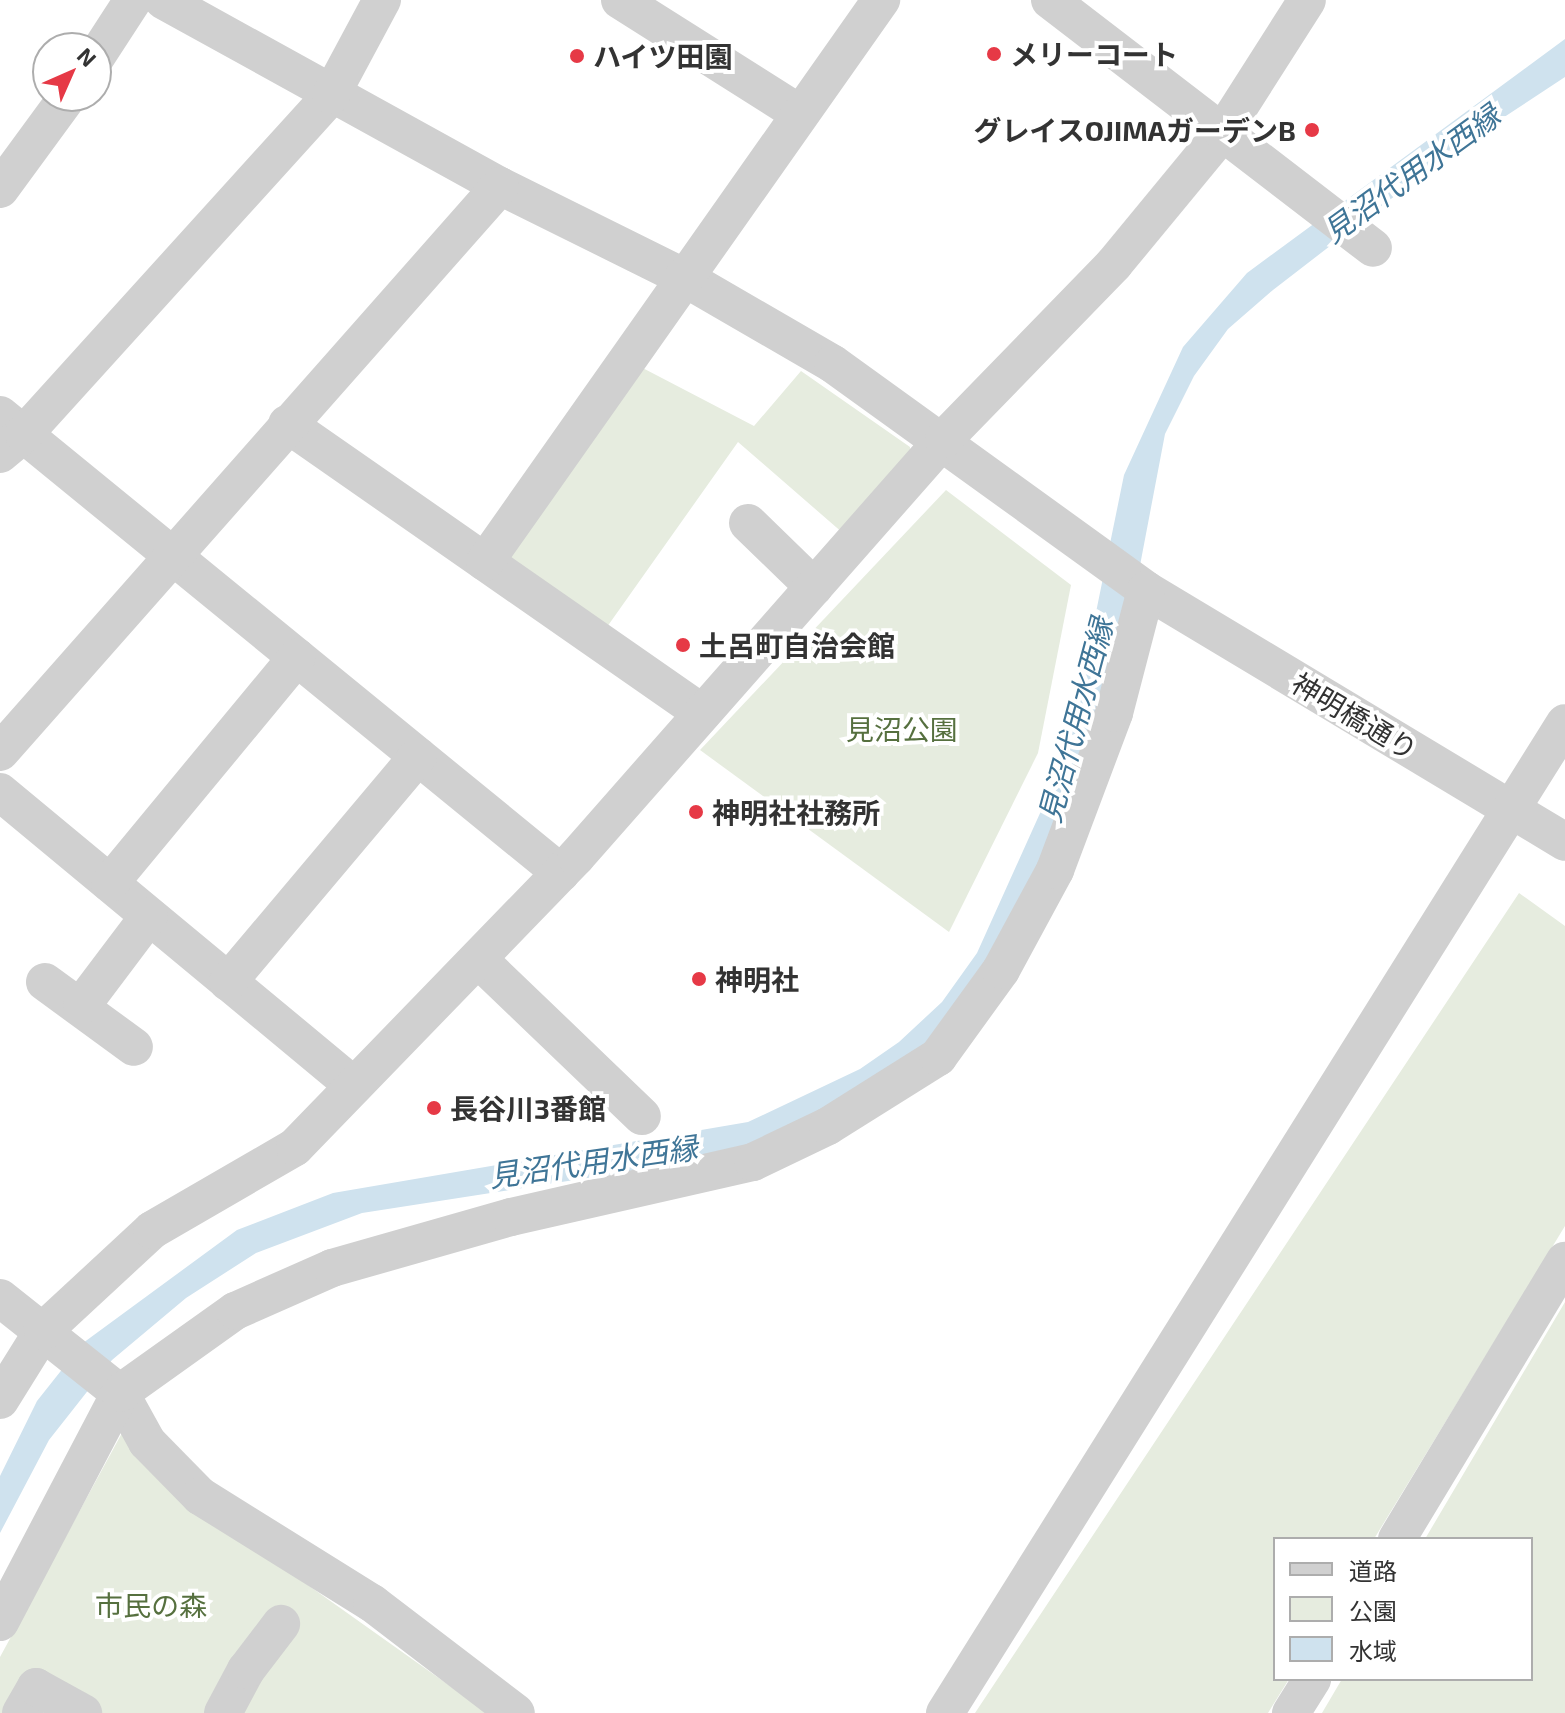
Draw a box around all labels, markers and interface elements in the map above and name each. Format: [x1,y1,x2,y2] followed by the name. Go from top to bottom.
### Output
[32,32,112,112] north arrow
[1010,37,1178,71] place label: メリーコート
[593,39,733,73] place label: ハイツ田園
[73,42,102,71] text: N
[985,45,1003,63] marker: メリーコート
[568,47,586,65] marker: ハイツ田園
[1315,97,1507,249] water label: 見沼代用水西縁
[973,113,1296,147] place label: グレイスOJIMAガーデンB
[1303,121,1321,139] marker: グレイスOJIMAガーデンB
[1030,614,1120,826] water label: 見沼代用水西縁
[699,628,895,662] place label: 土呂町自治会館
[674,636,692,654] marker: 土呂町自治会館
[1286,666,1424,766] street label: 神明橋通り
[846,712,958,746] park label: 見沼公園
[712,795,880,829] place label: 神明社社務所
[687,803,705,821] marker: 神明社社務所
[715,962,799,996] place label: 神明社
[690,970,708,988] marker: 神明社
[450,1091,606,1125] place label: 長谷川3番館
[425,1099,443,1117] marker: 長谷川3番館
[487,1129,699,1193] water label: 見沼代用水西縁
[1273,1537,1533,1681] legend
[1349,1556,1397,1585] text: 道路
[95,1588,207,1622] park label: 市民の森
[1349,1596,1397,1625] text: 公園
[1349,1636,1397,1665] text: 水域

